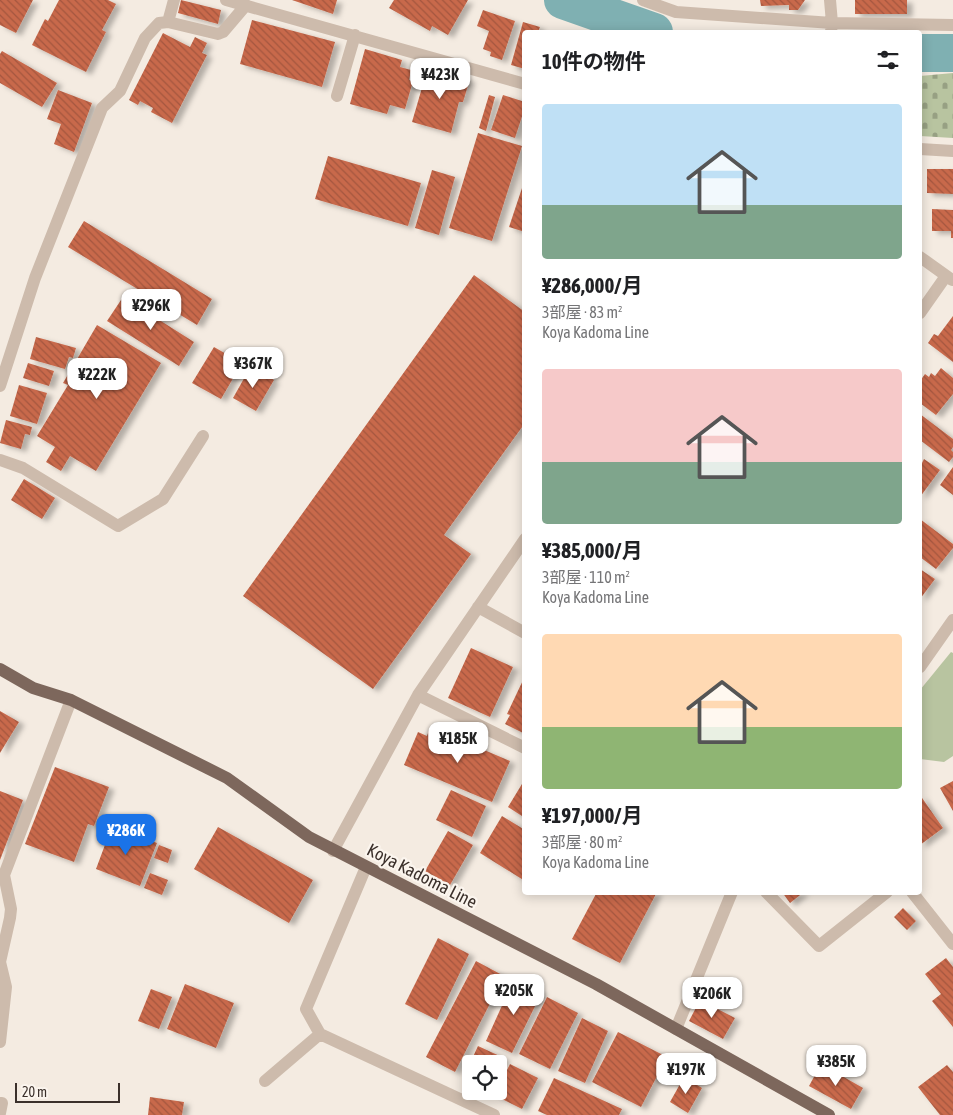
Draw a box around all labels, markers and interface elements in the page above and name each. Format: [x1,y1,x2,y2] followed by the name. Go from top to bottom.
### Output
[874,46,902,74] icon: filters
[542,49,646,73] text: 10件の物件
[405,58,475,100] pin: ¥423K
[421,65,459,83] text: ¥423K
[677,137,767,227] icon: home
[542,273,642,297] text: ¥286,000/月
[116,288,186,331] pin: ¥296K
[132,296,170,314] text: ¥296K
[542,303,623,321] text: 3部屋 · 83 m²
[542,323,649,341] text: Koya Kadoma Line
[218,346,288,389] pin: ¥367K
[234,354,272,372] text: ¥367K
[62,358,132,400] pin: ¥222K
[78,365,116,383] text: ¥222K
[677,402,767,492] icon: home
[542,538,642,562] text: ¥385,000/月
[542,568,630,586] text: 3部屋 · 110 m²
[542,588,649,606] text: Koya Kadoma Line
[677,667,767,757] icon: home
[423,722,493,764] pin: ¥185K
[439,729,477,747] text: ¥185K
[542,803,642,827] text: ¥197,000/月
[91,814,161,856] pin: ¥286K
[107,821,145,839] text: ¥286K
[542,833,623,851] text: 3部屋 · 80 m²
[364,839,481,912] street label: Koya Kadoma Line
[542,853,649,871] text: Koya Kadoma Line
[479,974,549,1016] pin: ¥205K
[677,976,747,1019] pin: ¥206K
[495,981,533,999] text: ¥205K
[693,984,731,1002] text: ¥206K
[801,1044,871,1087] pin: ¥385K
[651,1052,721,1095] pin: ¥197K
[817,1052,855,1070] text: ¥385K
[462,1055,507,1100] map controls
[462,1055,507,1100] button: locate
[667,1060,705,1078] text: ¥197K
[15,1080,120,1103] scale bar
[22,1084,47,1100] text: 20 m

